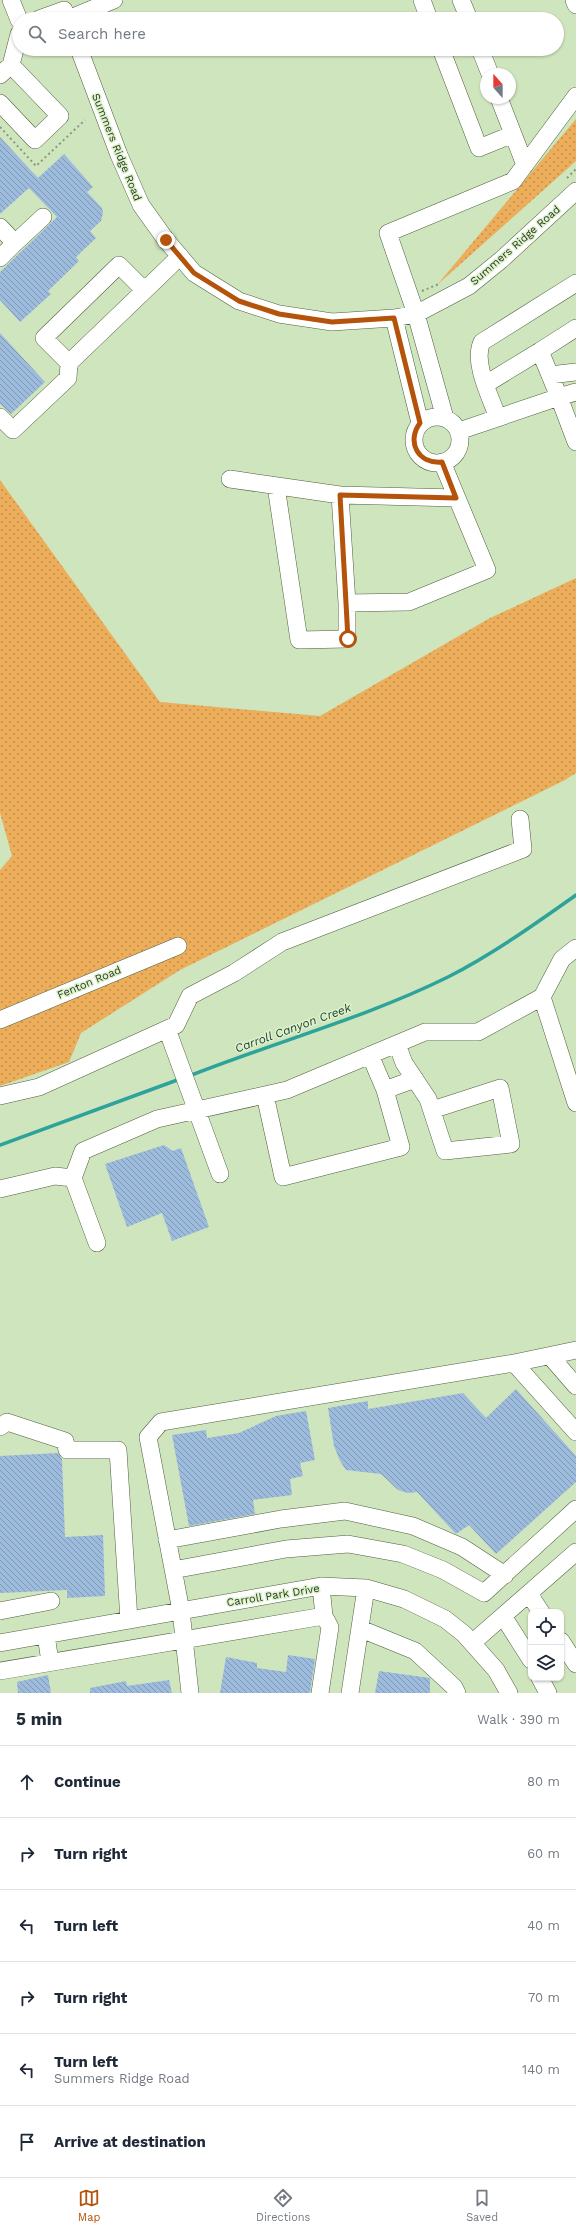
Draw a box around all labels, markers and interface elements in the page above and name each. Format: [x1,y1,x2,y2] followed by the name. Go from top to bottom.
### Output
[12,12,564,56] search box
[26,23,48,45] icon: search
[58,25,146,43] text: Search here
[480,68,516,104] north arrow
[89,92,144,203] street label: Summers Ridge Road
[468,203,563,288] street label: Summers Ridge Road
[157,231,175,249] route end
[339,630,357,648] route start
[55,963,123,1002] street label: Fenton Road
[233,1000,353,1056] water label: Carroll Canyon Creek
[226,1582,320,1609] street label: Carroll Park Drive
[528,1609,564,1681] map controls
[528,1609,564,1645] button: locate
[528,1645,564,1681] button: layers
[16,1709,62,1729] text: 5 min
[477,1712,560,1727] text: Walk · 390 m
[16,1771,38,1793] icon: ahead
[54,1773,121,1791] text: Continue
[527,1774,560,1789] text: 80 m
[16,1843,38,1865] icon: right
[54,1845,127,1863] text: Turn right
[527,1846,560,1861] text: 60 m
[16,1915,38,1937] icon: left
[54,1917,118,1935] text: Turn left
[527,1918,560,1933] text: 40 m
[16,1987,38,2009] icon: right
[54,1989,127,2007] text: Turn right
[528,1990,560,2005] text: 70 m
[54,2053,118,2071] text: Turn left
[16,2059,38,2081] icon: left
[522,2062,560,2077] text: 140 m
[54,2071,190,2086] text: Summers Ridge Road
[16,2131,38,2153] icon: arrive
[54,2133,206,2151] text: Arrive at destination
[78,2187,100,2224] tab: Map
[256,2187,310,2224] tab: Directions
[466,2187,498,2224] tab: Saved

